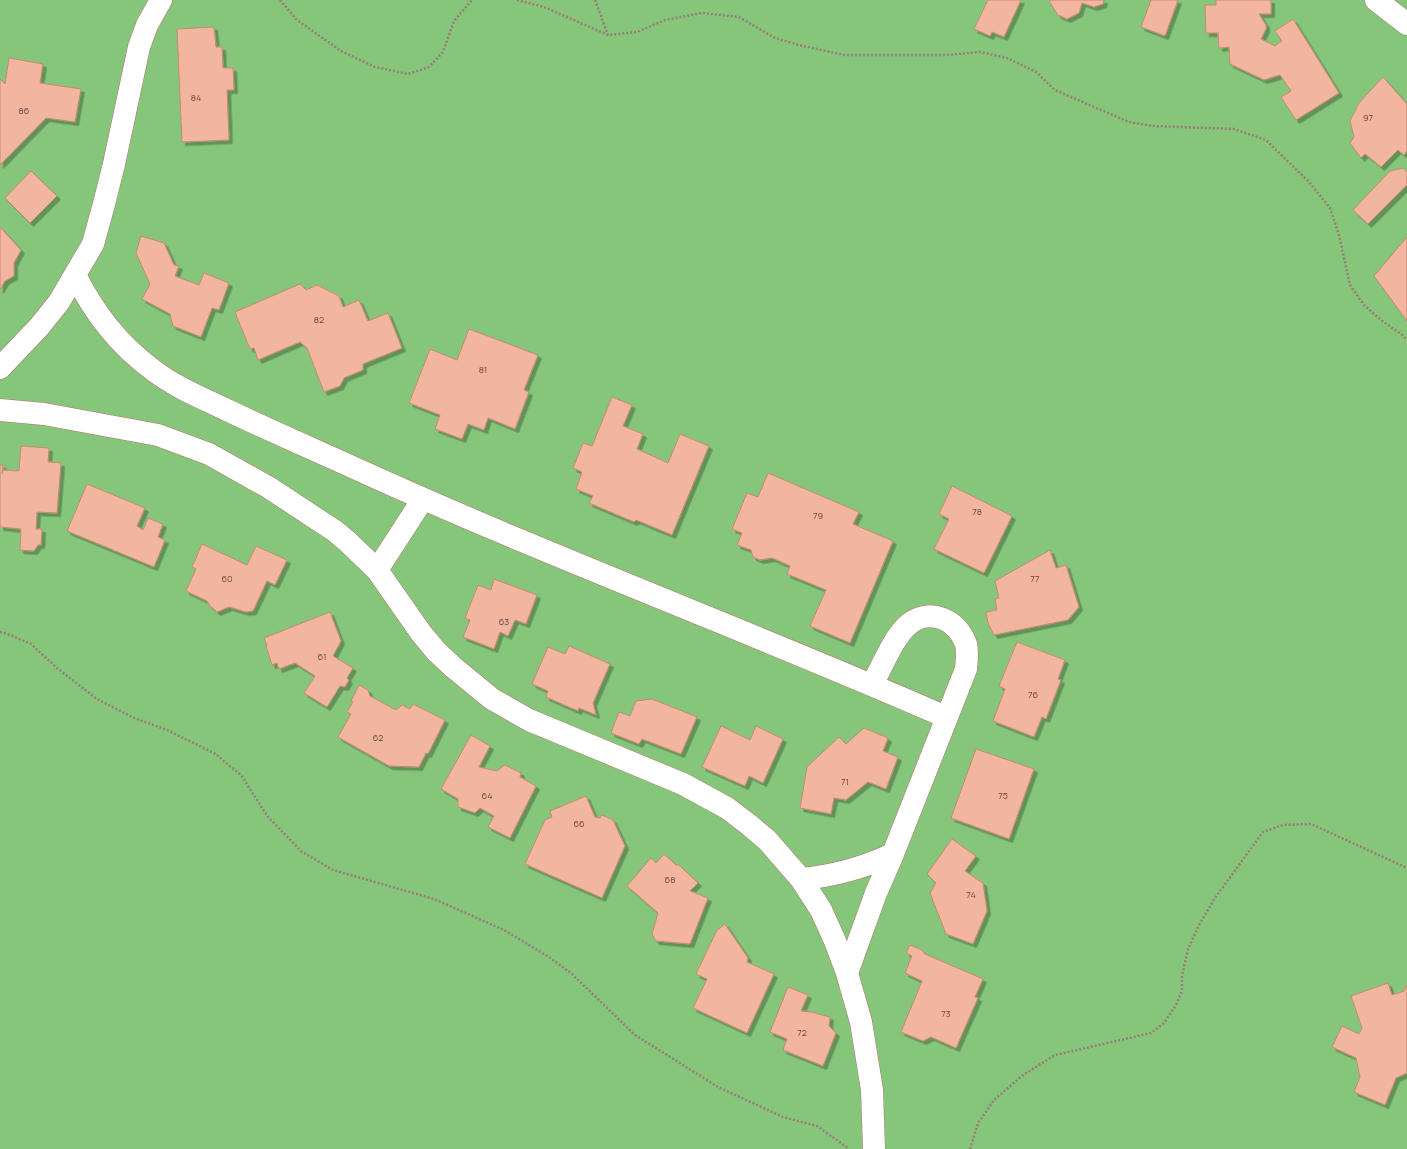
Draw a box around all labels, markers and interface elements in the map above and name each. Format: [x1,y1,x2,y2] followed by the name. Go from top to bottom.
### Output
[191,91,201,104] house number: 84
[19,104,30,117] house number: 86
[1363,111,1373,124] house number: 97
[314,313,324,326] house number: 82
[479,363,487,376] house number: 81
[972,505,982,518] house number: 78
[813,509,823,522] house number: 79
[221,572,233,585] house number: 60
[1030,572,1040,585] house number: 77
[499,615,509,628] house number: 63
[318,650,326,663] house number: 61
[1028,688,1038,701] house number: 76
[373,731,383,744] house number: 62
[841,775,849,788] house number: 71
[482,789,492,802] house number: 64
[998,789,1008,802] house number: 75
[573,817,585,830] house number: 66
[665,873,675,886] house number: 68
[966,888,976,901] house number: 74
[941,1007,951,1020] house number: 73
[797,1026,807,1039] house number: 72

